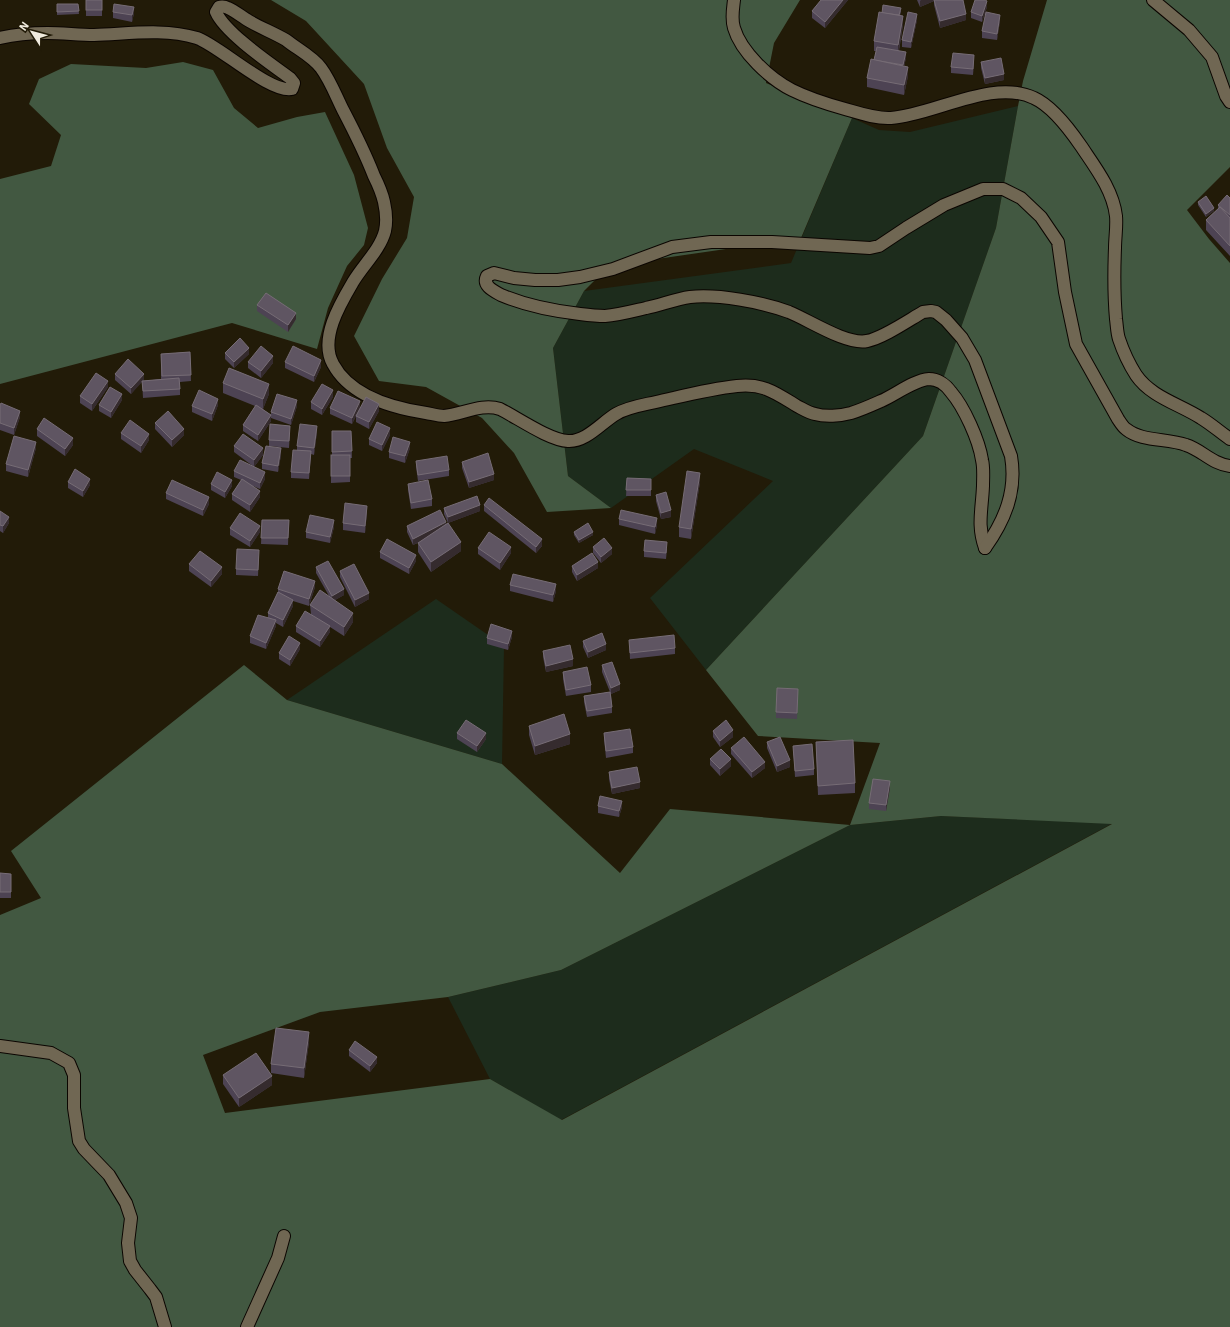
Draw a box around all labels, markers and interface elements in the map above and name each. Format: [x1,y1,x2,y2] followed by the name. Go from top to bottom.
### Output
[12,12,52,52] north arrow
[16,19,32,33] text: N

